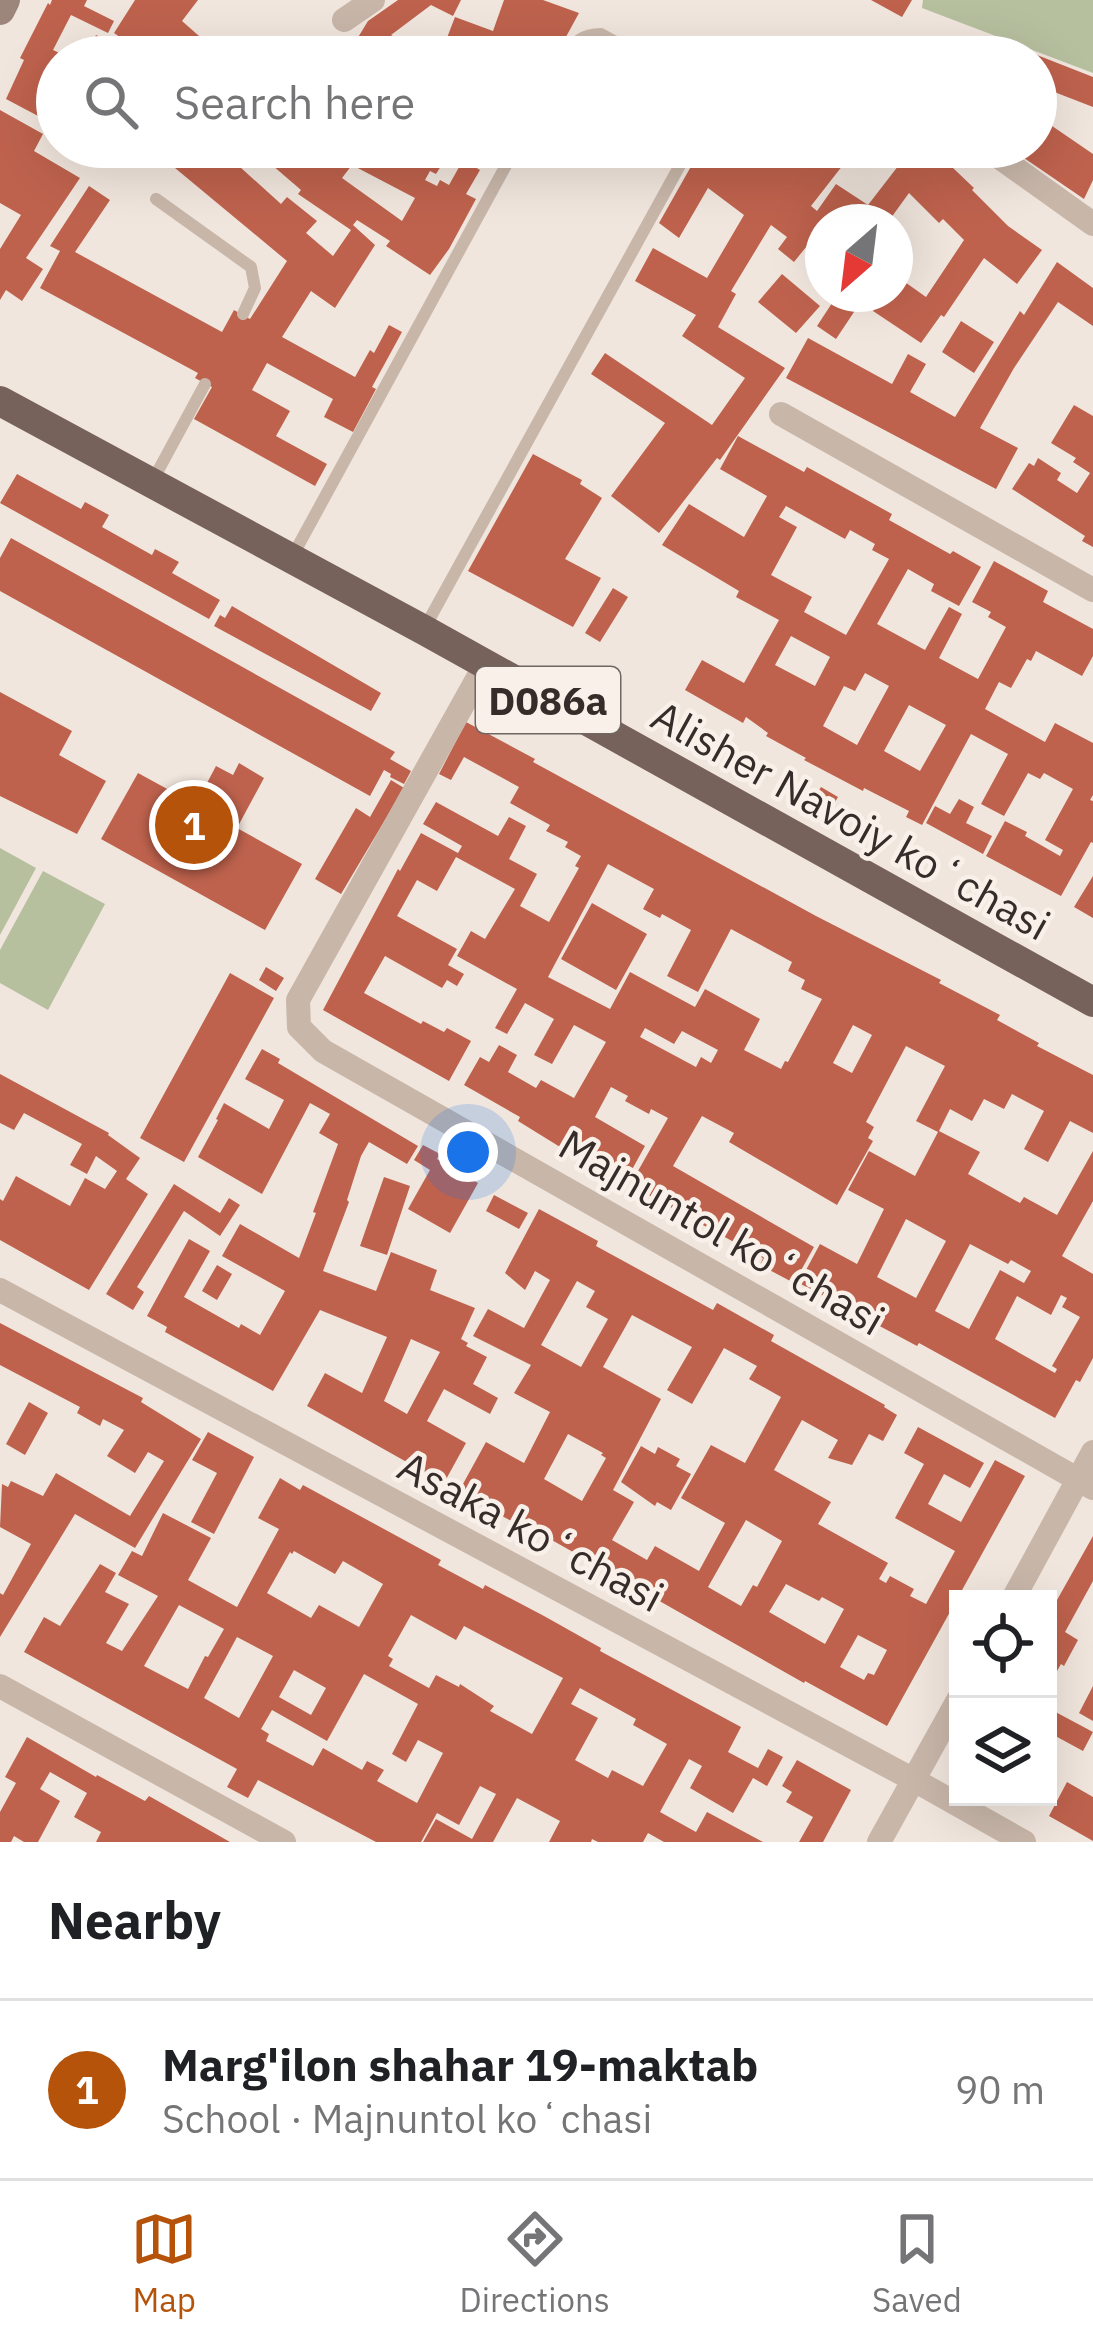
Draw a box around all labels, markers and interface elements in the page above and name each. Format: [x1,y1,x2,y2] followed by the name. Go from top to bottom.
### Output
[36,36,1057,168] search box
[78,69,144,135] icon: search
[174,73,415,131] text: Search here
[805,204,913,312] north arrow
[476,667,620,733] road number: D086a
[642,688,1060,952] street label: Alisher Navoiy koʻchasi
[155,780,233,870] pin: 1
[550,1117,894,1347] street label: Majnuntol koʻchasi
[438,1122,498,1182] your location
[389,1438,673,1624] street label: Asaka koʻchasi
[949,1590,1057,1806] map controls
[949,1590,1057,1698] button: locate
[949,1698,1057,1806] button: layers
[48,1887,221,1953] text: Nearby
[162,2035,758,2093] text: Marg'ilon shahar 19-maktab
[75,2064,99,2115] text: 1
[955,2064,1045,2115] text: 90 m
[162,2093,652,2144] text: School · Majnuntol koʻchasi
[131,2206,197,2321] tab: Map
[460,2206,610,2321] tab: Directions
[872,2206,962,2321] tab: Saved

